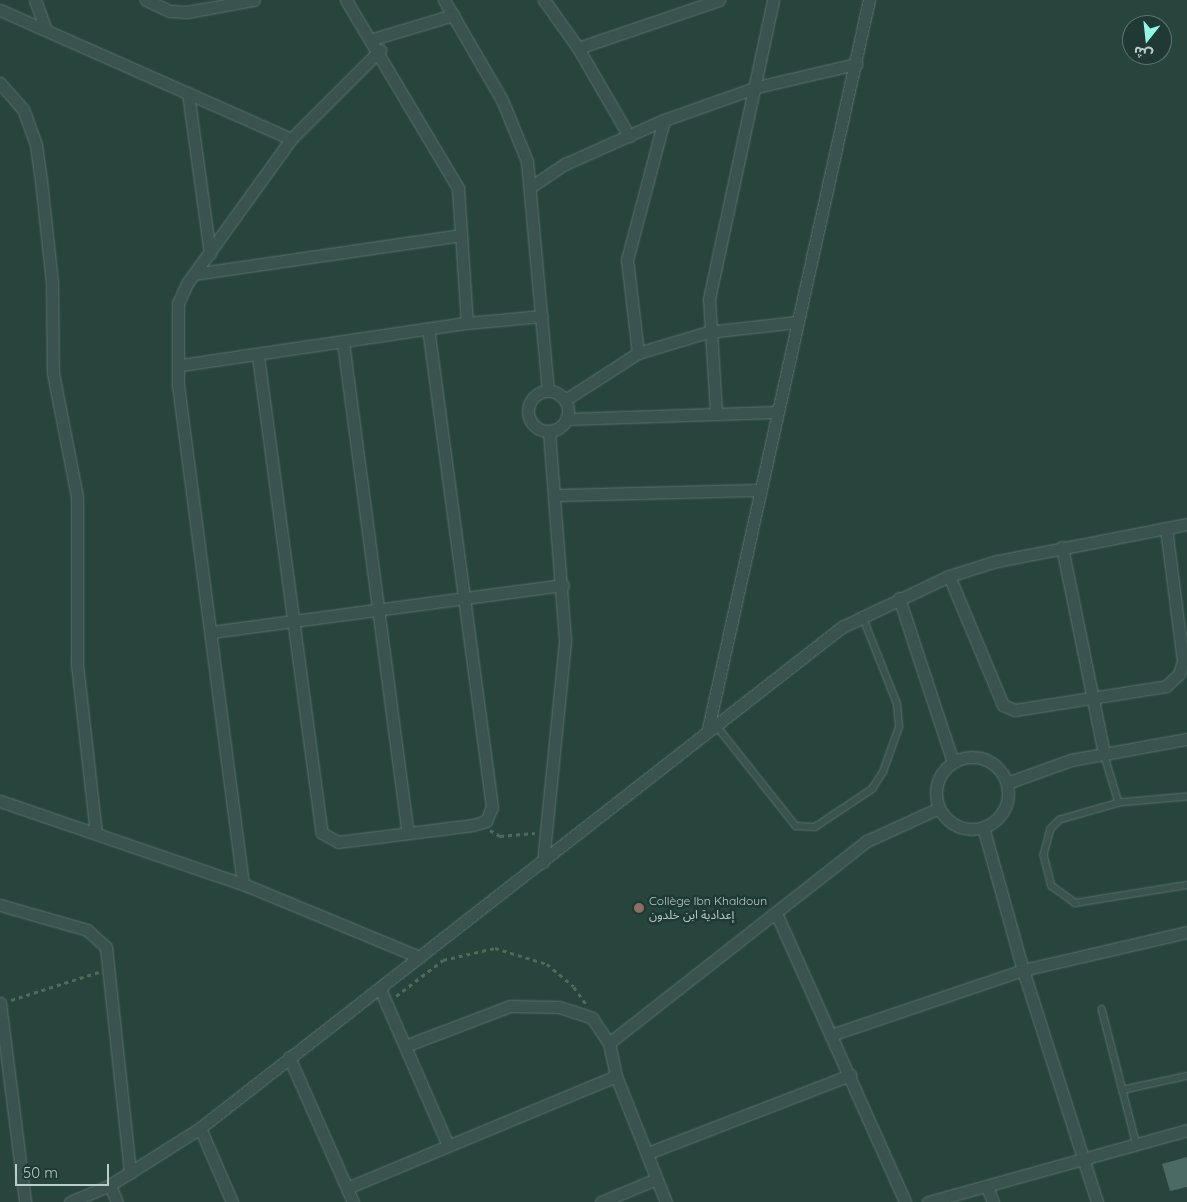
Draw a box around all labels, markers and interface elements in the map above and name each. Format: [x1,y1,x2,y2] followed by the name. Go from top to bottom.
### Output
[1122,15,1172,65] north arrow
[1131,42,1155,65] text: ش
[649,894,767,922] place label: Collège Ibn Khaldoun إعدادية ابن خلدون
[633,902,645,914] marker: Collège Ibn Khaldoun إعدادية ابن خلدون
[18,1154,111,1186] scale bar
[23,1163,58,1182] text: 50 m

